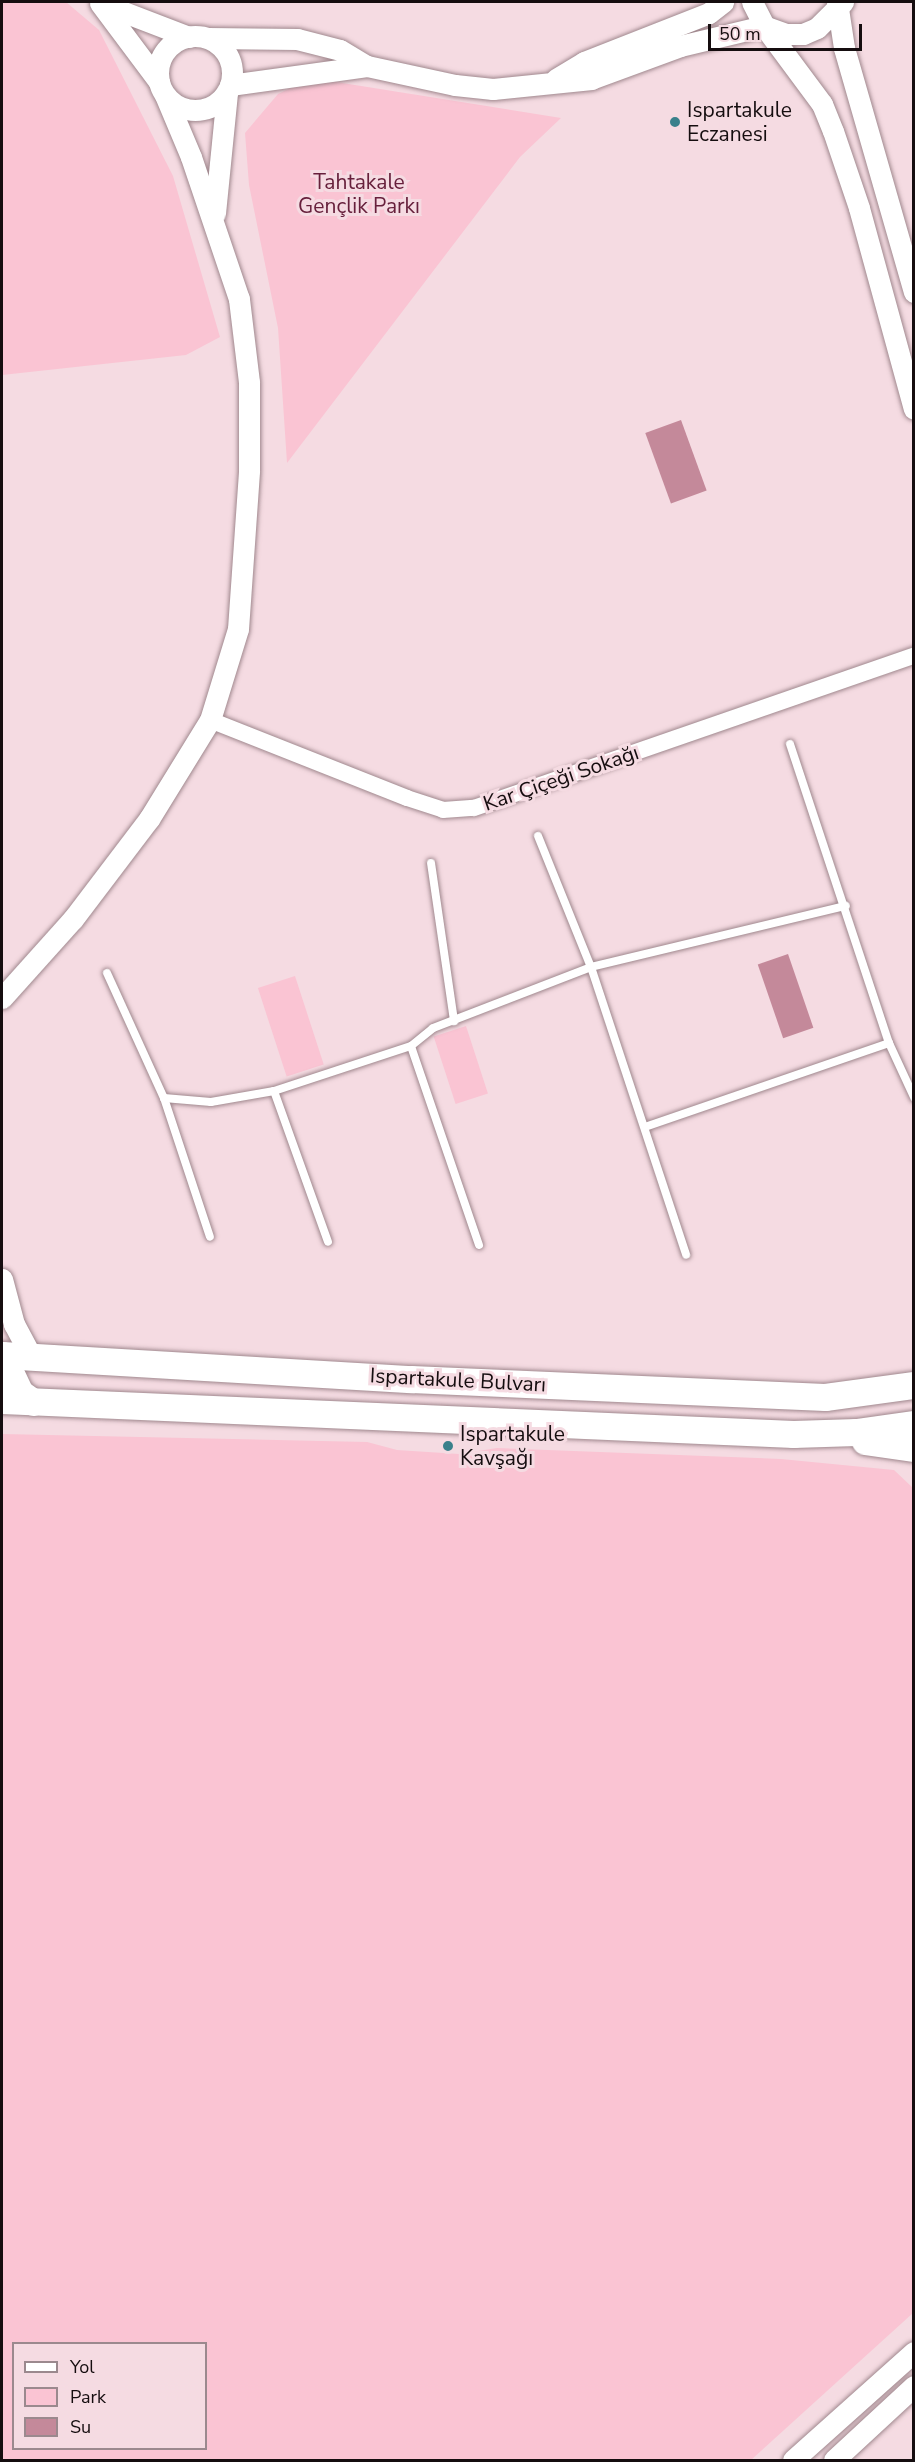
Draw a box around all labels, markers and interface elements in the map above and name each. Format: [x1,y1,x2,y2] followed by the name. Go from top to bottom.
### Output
[711,12,866,50] scale bar
[719,22,761,46] text: 50 m
[687,97,792,147] place label: Ispartakule Eczanesi
[668,115,682,129] marker: Ispartakule Eczanesi
[298,169,420,219] park label: Tahtakale Gençlik Parkı
[480,740,642,816] street label: Kar Çiçeği Sokağı
[369,1363,547,1397] street label: Ispartakule Bulvarı
[460,1421,565,1471] place label: Ispartakule Kavşağı
[441,1439,455,1453] marker: Ispartakule Kavşağı
[12,2342,207,2450] legend
[70,2355,95,2379] text: Yol
[70,2385,106,2409] text: Park
[70,2415,91,2439] text: Su

